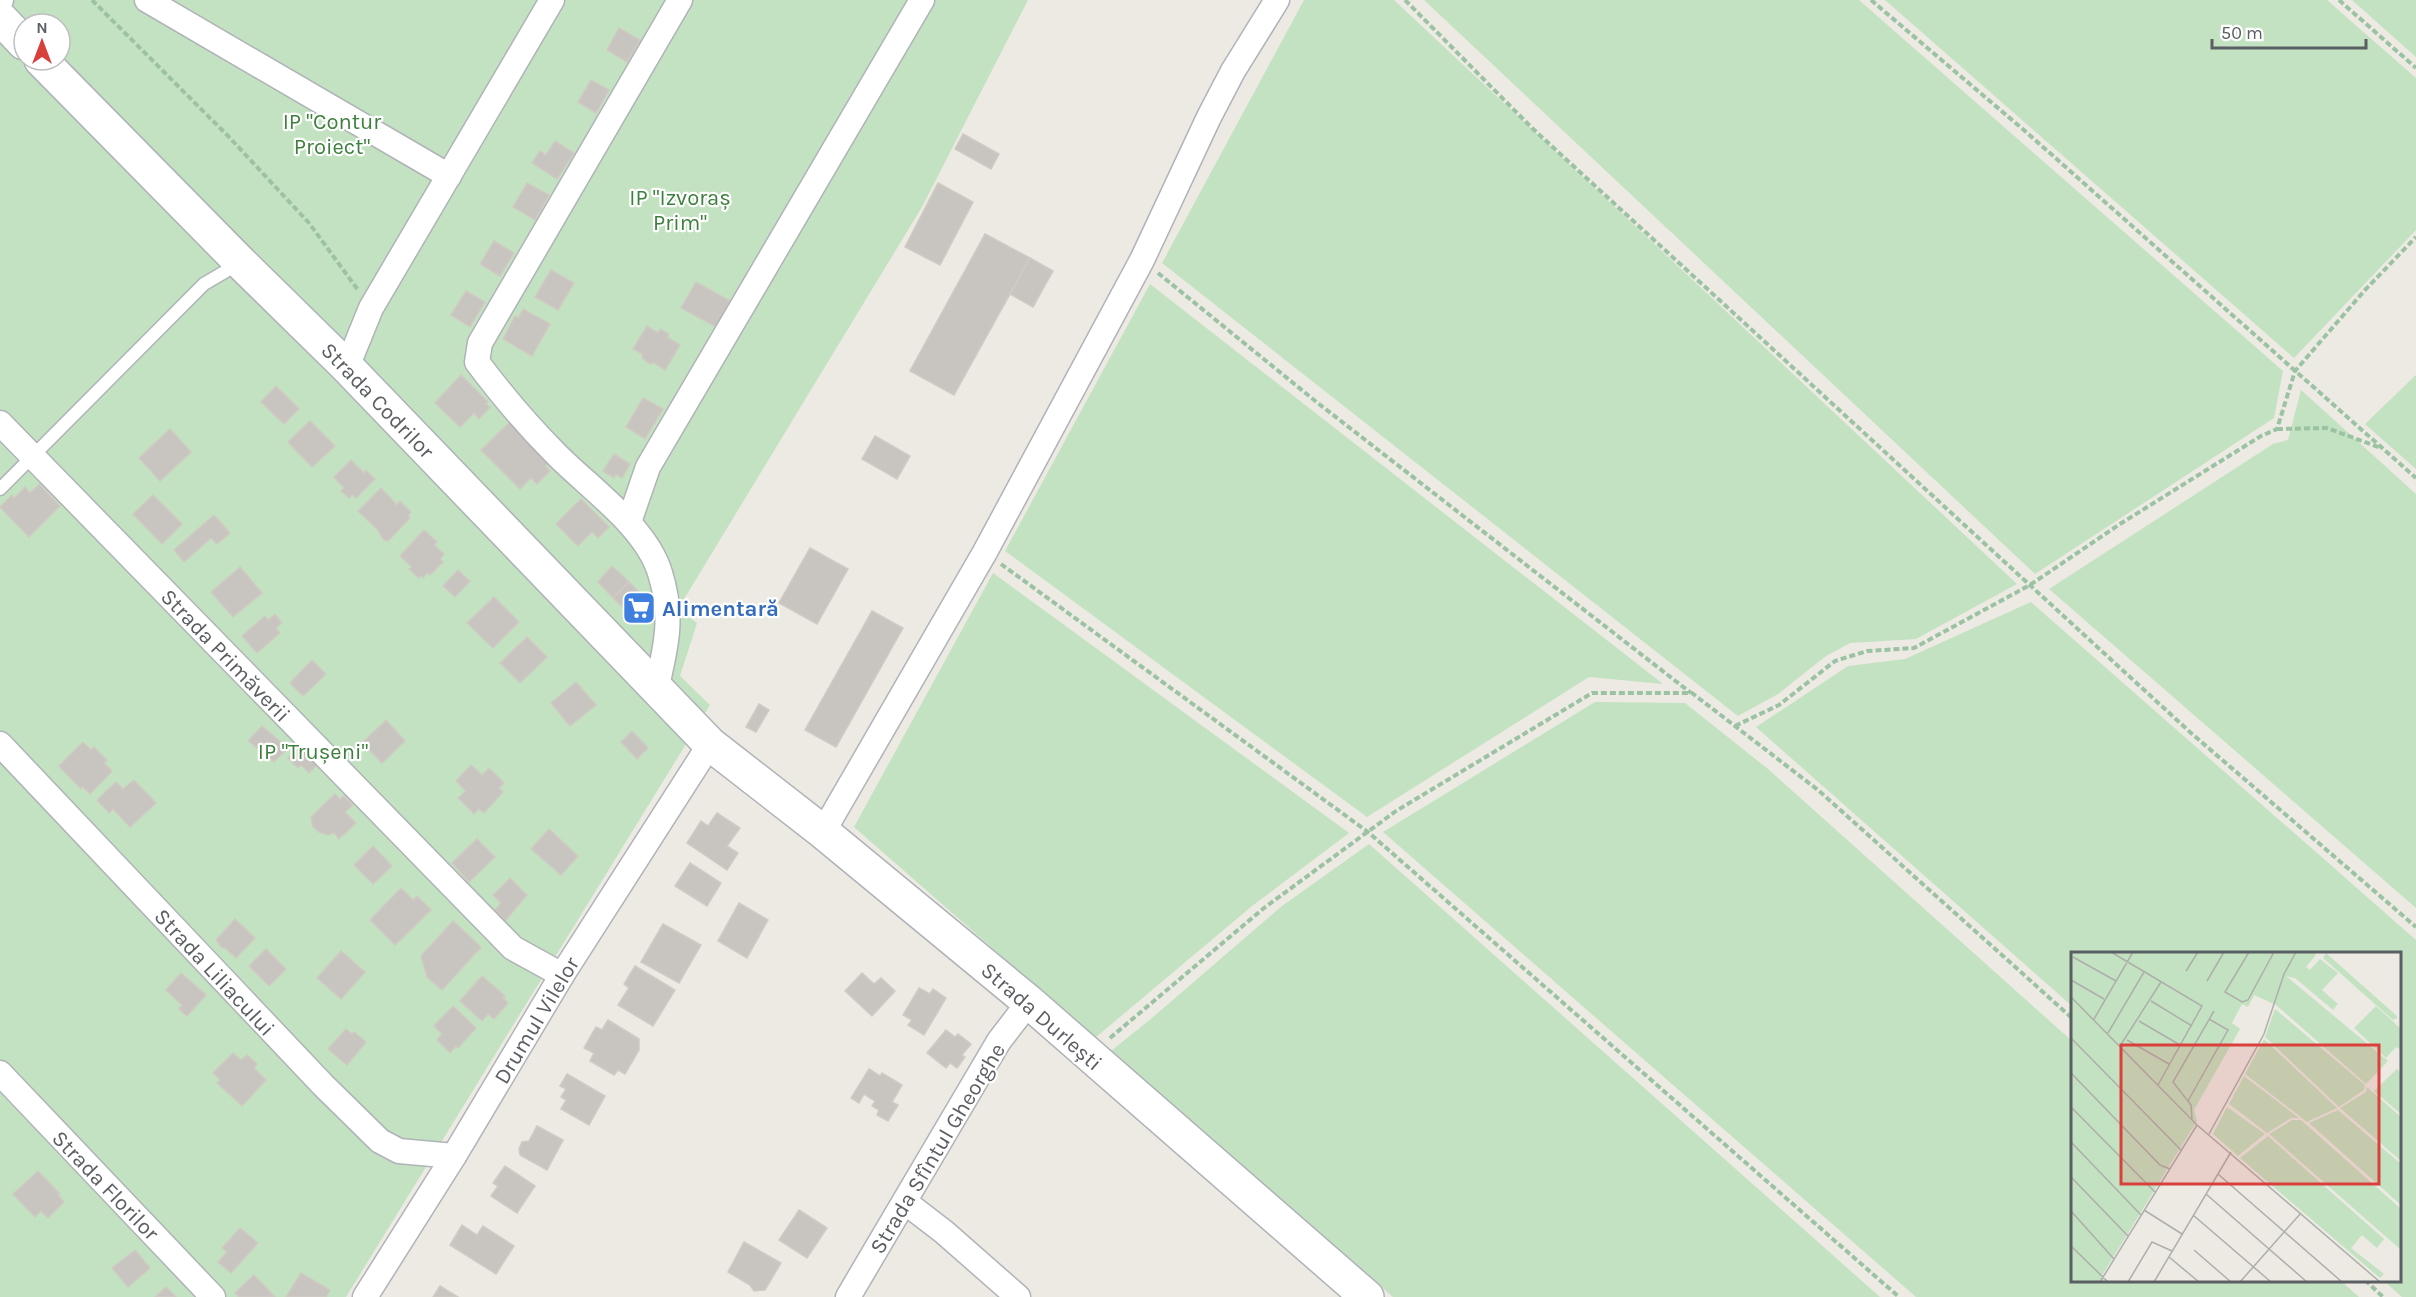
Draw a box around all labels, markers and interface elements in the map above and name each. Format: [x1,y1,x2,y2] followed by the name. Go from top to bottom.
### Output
[12,12,72,72] north arrow
[2212,12,2366,50] scale bar
[36,18,48,37] text: N
[2221,22,2263,44] text: 50 m
[283,109,381,160] park label: IP "Contur Proiect"
[629,185,731,236] park label: IP "Izvoraș Prim"
[315,337,439,464] street label: Strada Codrilor
[155,584,295,728] street label: Strada Primăverii
[621,590,657,626] supermarket icon: Alimentară
[662,596,779,622] place label: Alimentară
[258,739,368,765] park label: IP "Trușeni"
[149,904,280,1042] street label: Strada Liliacului
[489,952,585,1089] street label: Drumul Vilelor
[2071,952,2401,1282] inset map
[976,957,1107,1076] street label: Strada Durlești
[865,1039,1011,1259] street label: Strada Sfîntul Gheorghe
[46,1125,164,1246] street label: Strada Florilor

